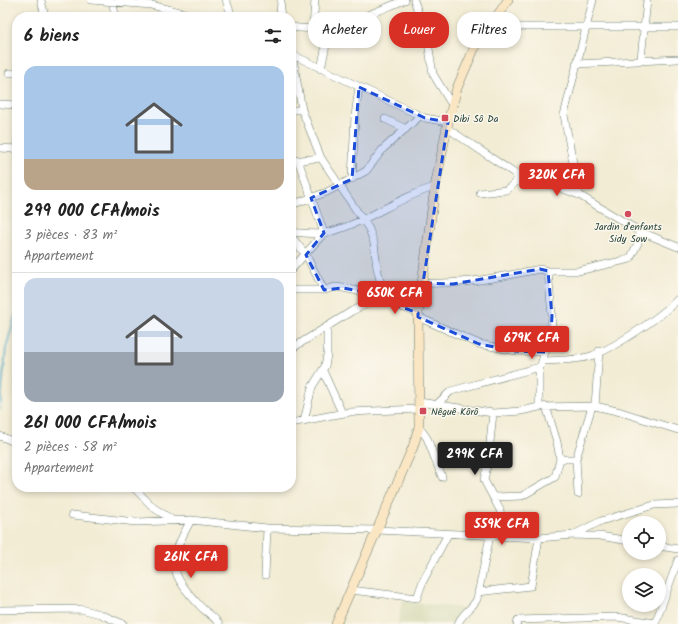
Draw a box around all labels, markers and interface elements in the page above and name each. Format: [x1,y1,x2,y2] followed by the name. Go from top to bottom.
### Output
[308,12,381,48] chip: Acheter
[389,12,449,48] chip: Louer
[457,12,521,48] chip: Filtres
[24,23,79,50] text: 6 biens
[262,25,284,47] icon: filters
[118,92,190,164] icon: home
[453,111,499,127] place label: Dibi Sô Da
[440,113,450,123] marker: Dibi Sô Da
[516,163,598,197] pin: 320K CFA
[528,165,586,186] text: 320K CFA
[24,198,160,225] text: 299 000 CFA/mois
[623,209,633,219] marker: Jardin d'enfants Sidy Sow
[594,219,663,247] place label: Jardin d'enfants Sidy Sow
[24,225,117,246] text: 3 pièces · 83 m²
[24,246,94,267] text: Appartement
[354,281,436,315] pin: 650K CFA
[367,283,423,304] text: 650K CFA
[118,304,190,376] icon: home
[491,326,573,360] pin: 679K CFA
[504,328,560,349] text: 679K CFA
[431,404,479,420] place label: Nêguê Kôrô
[418,406,428,416] marker: Nêguê Kôrô
[24,410,157,437] text: 261 000 CFA/mois
[24,437,117,458] text: 2 pièces · 58 m²
[434,442,516,476] pin: 299K CFA
[447,444,503,465] text: 299K CFA
[24,458,94,479] text: Appartement
[461,512,543,546] pin: 559K CFA
[474,514,530,535] text: 559K CFA
[622,516,666,612] map controls
[622,516,666,560] button: locate
[150,545,232,579] pin: 261K CFA
[164,547,218,568] text: 261K CFA
[622,568,666,612] button: layers

